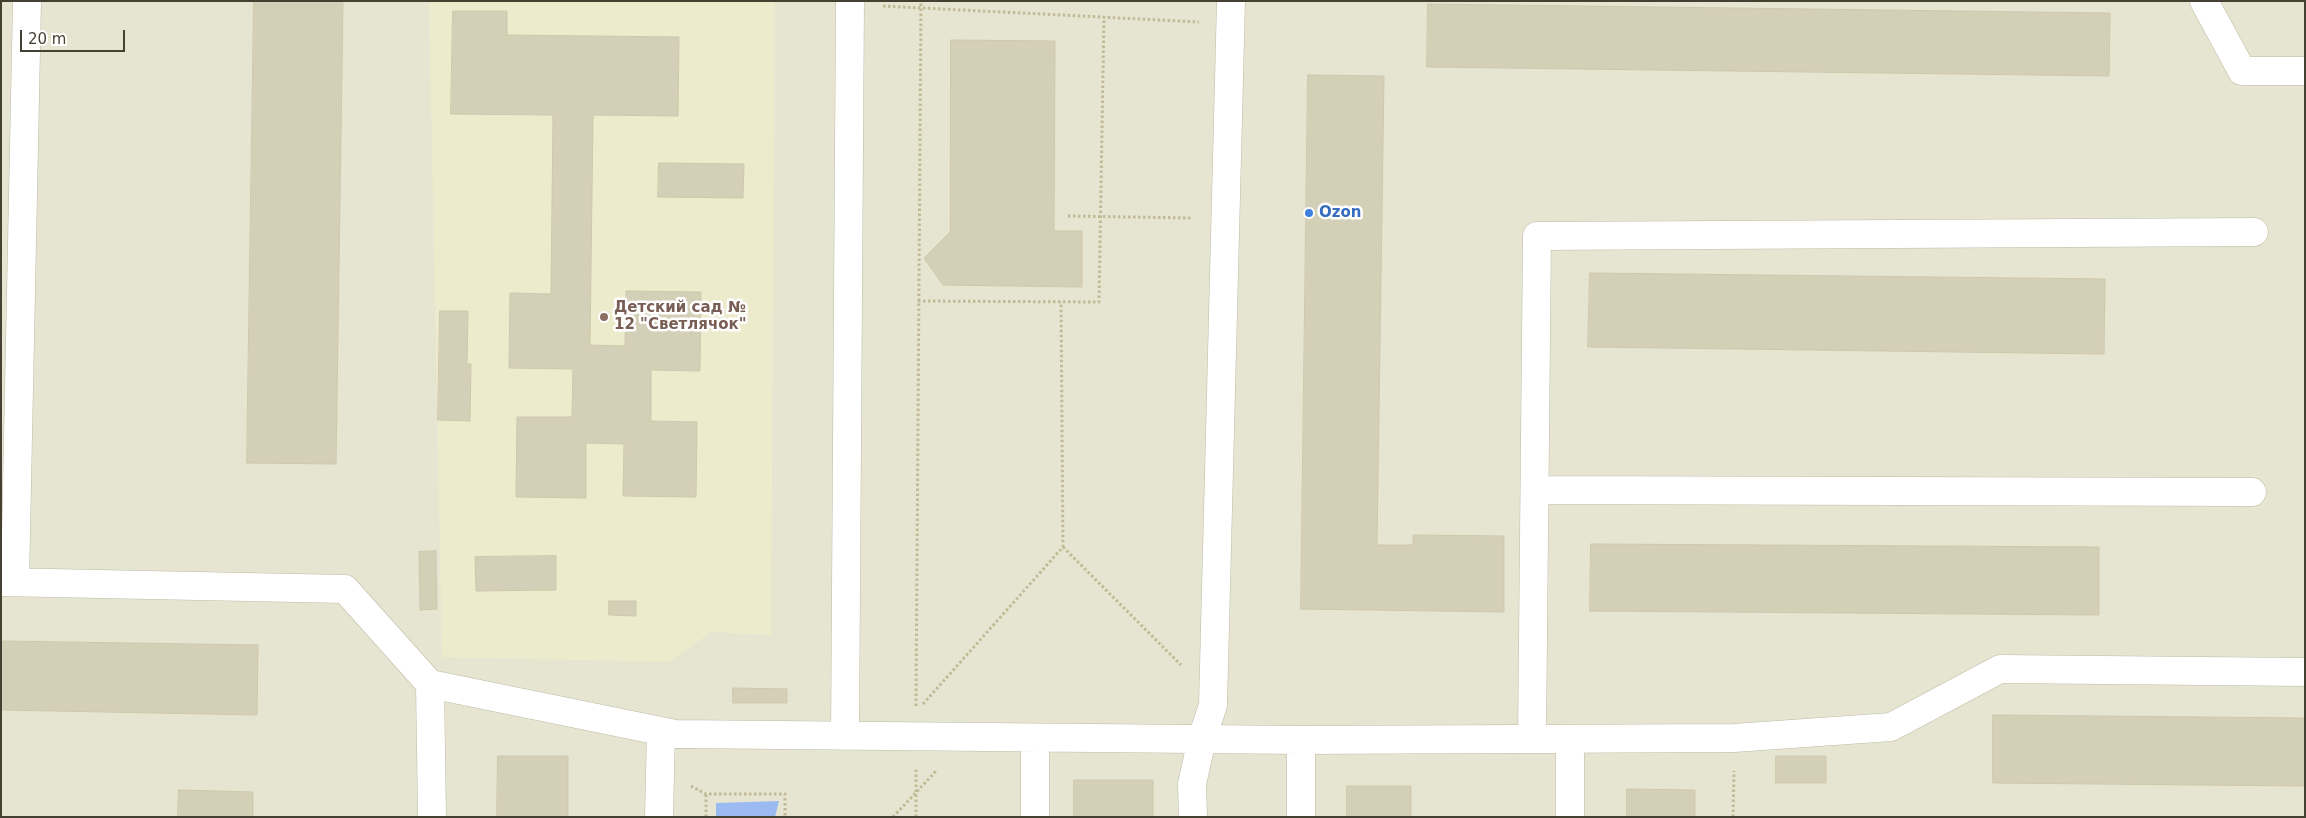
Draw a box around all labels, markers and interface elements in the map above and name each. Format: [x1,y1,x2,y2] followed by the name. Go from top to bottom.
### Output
[22,20,128,52] scale bar
[28,30,66,48] text: 20 m
[1319,204,1361,222] place label: Ozon
[1303,207,1315,219] marker: Ozon
[614,299,746,334] place label: Детский сад № 12 "Светлячок"
[598,311,610,323] marker: Детский сад № 12 "Светлячок"

